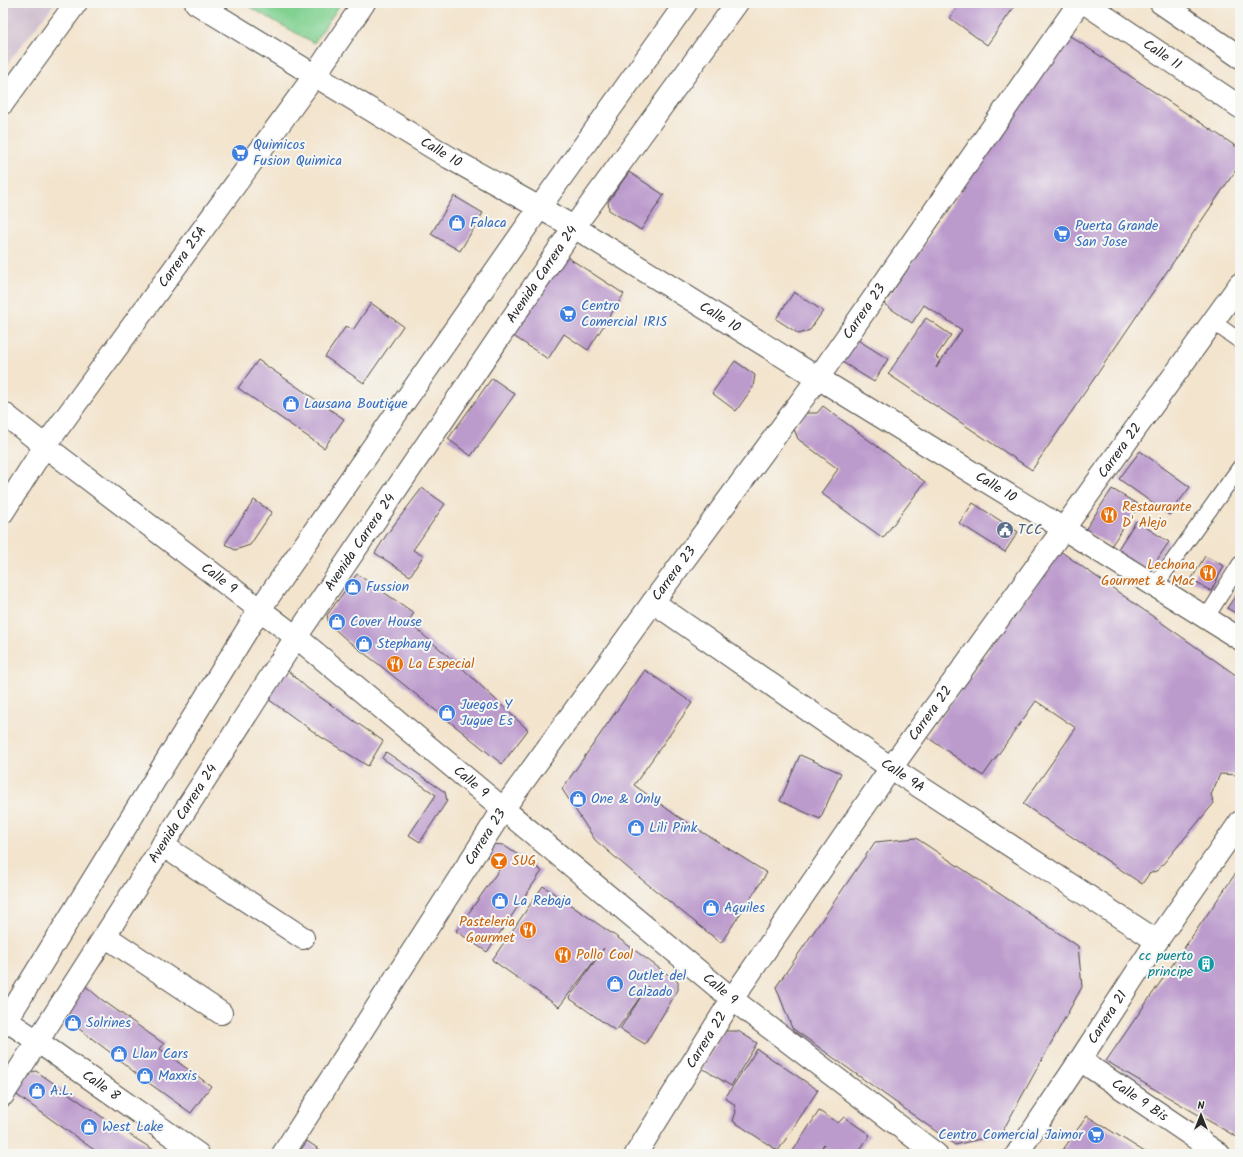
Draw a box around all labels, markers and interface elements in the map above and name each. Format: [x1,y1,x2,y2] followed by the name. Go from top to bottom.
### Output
[1138,34,1186,76] street label: Calle 11
[416,131,466,173] street label: Calle 10
[253,134,342,172] place label: Quimicos Fusion Quimica
[230,143,250,163] supermarket icon: Quimicos Fusion Quimica
[470,212,507,234] place label: Falaca
[447,213,467,233] shop icon: Falaca
[1075,215,1159,253] place label: Puerta Grande San Jose
[501,221,583,328] street label: Avenida Carrera 24
[153,222,213,292] street label: Carrera 25A
[1052,224,1072,244] supermarket icon: Puerta Grande San Jose
[837,279,891,344] street label: Carrera 23
[581,295,668,333] place label: Centro Comercial IRIS
[695,296,745,339] street label: Calle 10
[558,304,578,324] supermarket icon: Centro Comercial IRIS
[304,393,408,415] place label: Lausana Boutique
[281,394,301,414] shop icon: Lausana Boutique
[1092,418,1147,483] street label: Carrera 22
[971,466,1021,508] street label: Calle 10
[319,489,401,596] street label: Avenida Carrera 24
[1122,496,1192,534] place label: Restaurante D' Alejo
[1099,505,1119,525] restaurant icon: Restaurante D' Alejo
[1018,519,1042,541] place label: TCC
[995,520,1015,540] public building icon: TCC
[646,542,702,606] street label: Carrera 23
[1101,554,1195,592] place label: Lechona Gourmet & Mac
[196,557,242,599] street label: Calle 9
[1198,563,1218,583] restaurant icon: Lechona Gourmet & Mac
[366,576,409,598] place label: Fussion
[343,577,363,597] shop icon: Fussion
[350,611,423,633] place label: Cover House
[327,612,347,632] shop icon: Cover House
[377,633,431,655] place label: Stephany
[354,634,374,654] shop icon: Stephany
[408,653,475,675] place label: La Especial
[385,654,405,674] restaurant icon: La Especial
[903,681,958,746] street label: Carrera 22
[460,694,513,732] place label: Juegos Y Jugue Es
[437,703,457,723] shop icon: Juegos Y Jugue Es
[876,753,929,798] street label: Calle 9A
[143,759,223,868] street label: Avenida Carrera 24
[448,761,494,804] street label: Calle 9
[591,788,661,810] place label: One & Only
[568,789,588,809] shop icon: One & Only
[459,804,512,870] street label: Carrera 23
[649,817,698,839] place label: Lili Pink
[626,818,646,838] shop icon: Lili Pink
[512,850,536,872] place label: SUG
[489,851,509,871] bar icon: SUG
[513,890,571,912] place label: La Rebaja
[490,891,510,911] shop icon: La Rebaja
[724,897,765,919] place label: Aquiles
[701,898,721,918] shop icon: Aquiles
[459,911,516,949] place label: Pasteleria Gourmet
[518,920,538,940] restaurant icon: Pasteleria Gourmet
[576,944,634,966] place label: Pollo Cool
[553,945,573,965] restaurant icon: Pollo Cool
[1139,945,1194,983] place label: cc puerto principe
[1196,954,1216,974] building icon: cc puerto principe
[628,965,687,1003] place label: Outlet del Calzado
[697,968,743,1011] street label: Calle 9
[605,974,625,994] shop icon: Outlet del Calzado
[1082,986,1133,1048] street label: Carrera 21
[680,1007,733,1073] street label: Carrera 22
[86,1012,131,1034] place label: Solrines
[63,1013,83,1033] shop icon: Solrines
[132,1043,188,1065] place label: Llan Cars
[109,1044,129,1064] shop icon: Llan Cars
[77,1065,125,1107] street label: Calle 8
[158,1065,197,1087] place label: Maxxis
[135,1066,155,1086] shop icon: Maxxis
[1107,1073,1173,1128] street label: Calle 9 Bis
[50,1080,73,1102] place label: A.L.
[27,1081,47,1101] shop icon: A.L.
[1181,1095,1221,1135] north arrow
[1198,1097,1205,1115] text: N
[102,1116,164,1138] place label: West Lake
[79,1117,99,1137] shop icon: West Lake
[938,1124,1084,1146] place label: Centro Comercial Jaimor
[1086,1125,1106,1145] supermarket icon: Centro Comercial Jaimor

